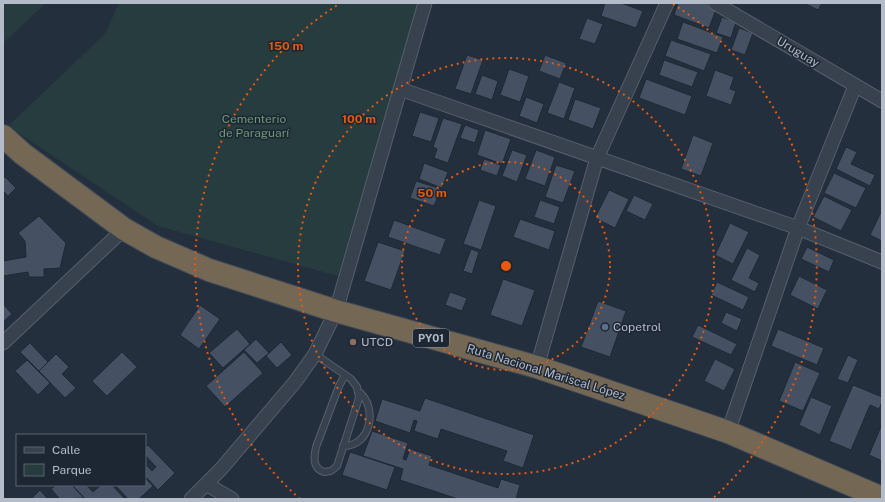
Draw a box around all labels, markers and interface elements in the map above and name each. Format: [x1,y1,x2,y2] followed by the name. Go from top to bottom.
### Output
[774,34,822,70] street label: Uruguay
[269,39,303,53] text: 150 m
[219,112,290,140] park label: Cementerio de Paraguarí
[342,112,376,126] text: 100 m
[417,186,447,200] text: 50 m
[499,259,513,273] centre of rings
[613,320,662,334] place label: Copetrol
[600,322,610,332] marker: Copetrol
[413,329,449,347] road number: PY01
[361,335,393,349] place label: UTCD
[348,337,358,347] marker: UTCD
[465,341,627,403] street label: Ruta Nacional Mariscal López
[16,434,146,486] legend
[52,443,81,457] text: Calle
[52,463,92,477] text: Parque

